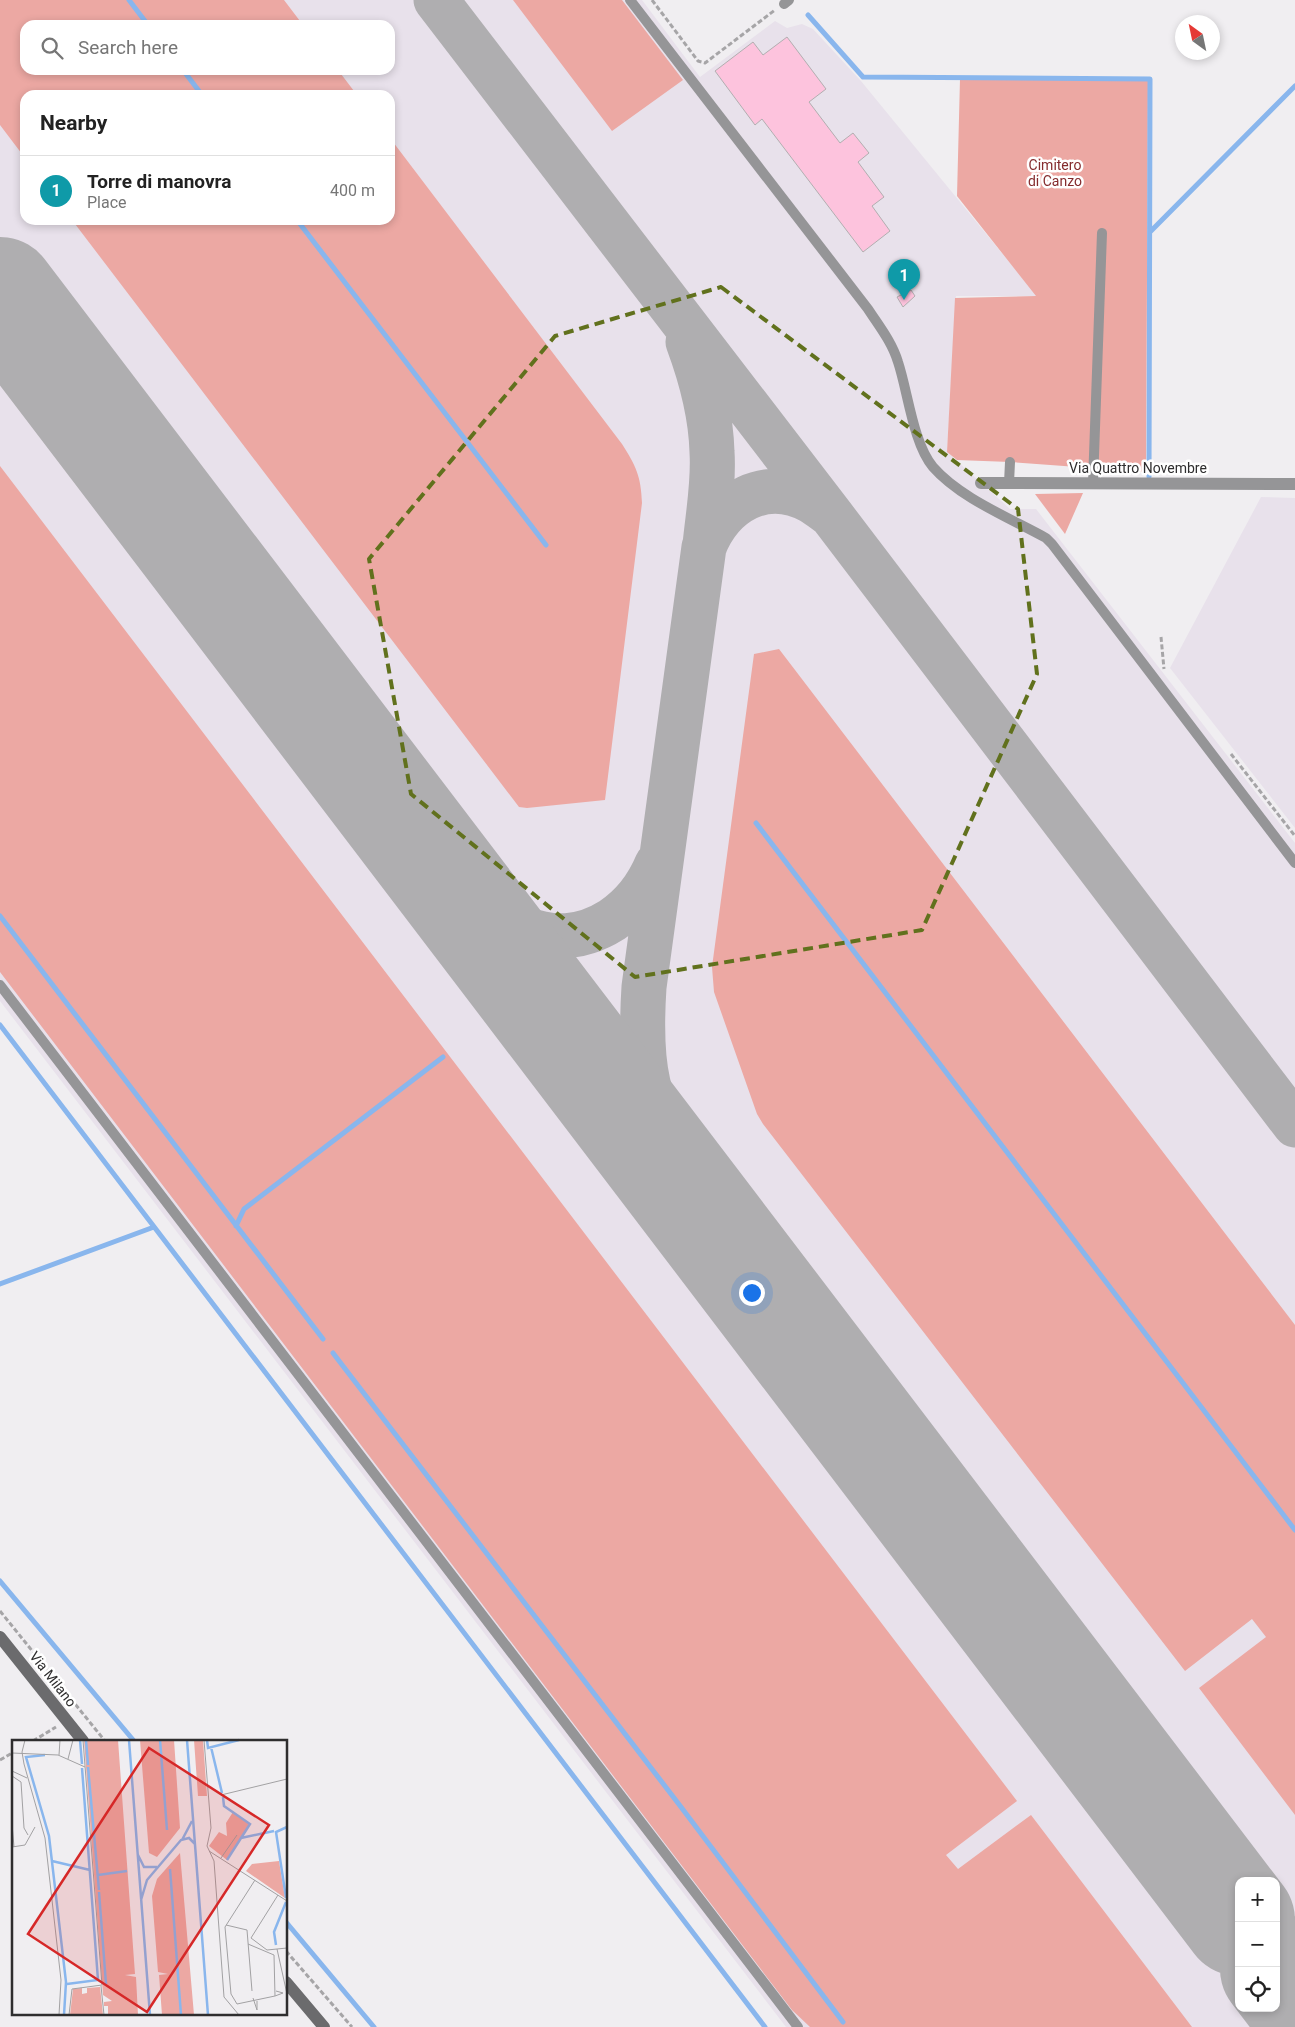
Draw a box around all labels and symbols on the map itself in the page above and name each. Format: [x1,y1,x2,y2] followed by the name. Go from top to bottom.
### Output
[1175,15,1220,60] north arrow
[1028,157,1082,189] park label: Cimitero di Canzo
[888,259,920,300] pin: 1
[1069,460,1207,476] street label: Via Quattro Novembre
[739,1280,765,1306] your location
[26,1648,80,1710] street label: Via Milano
[12,1740,288,2014] inset map

